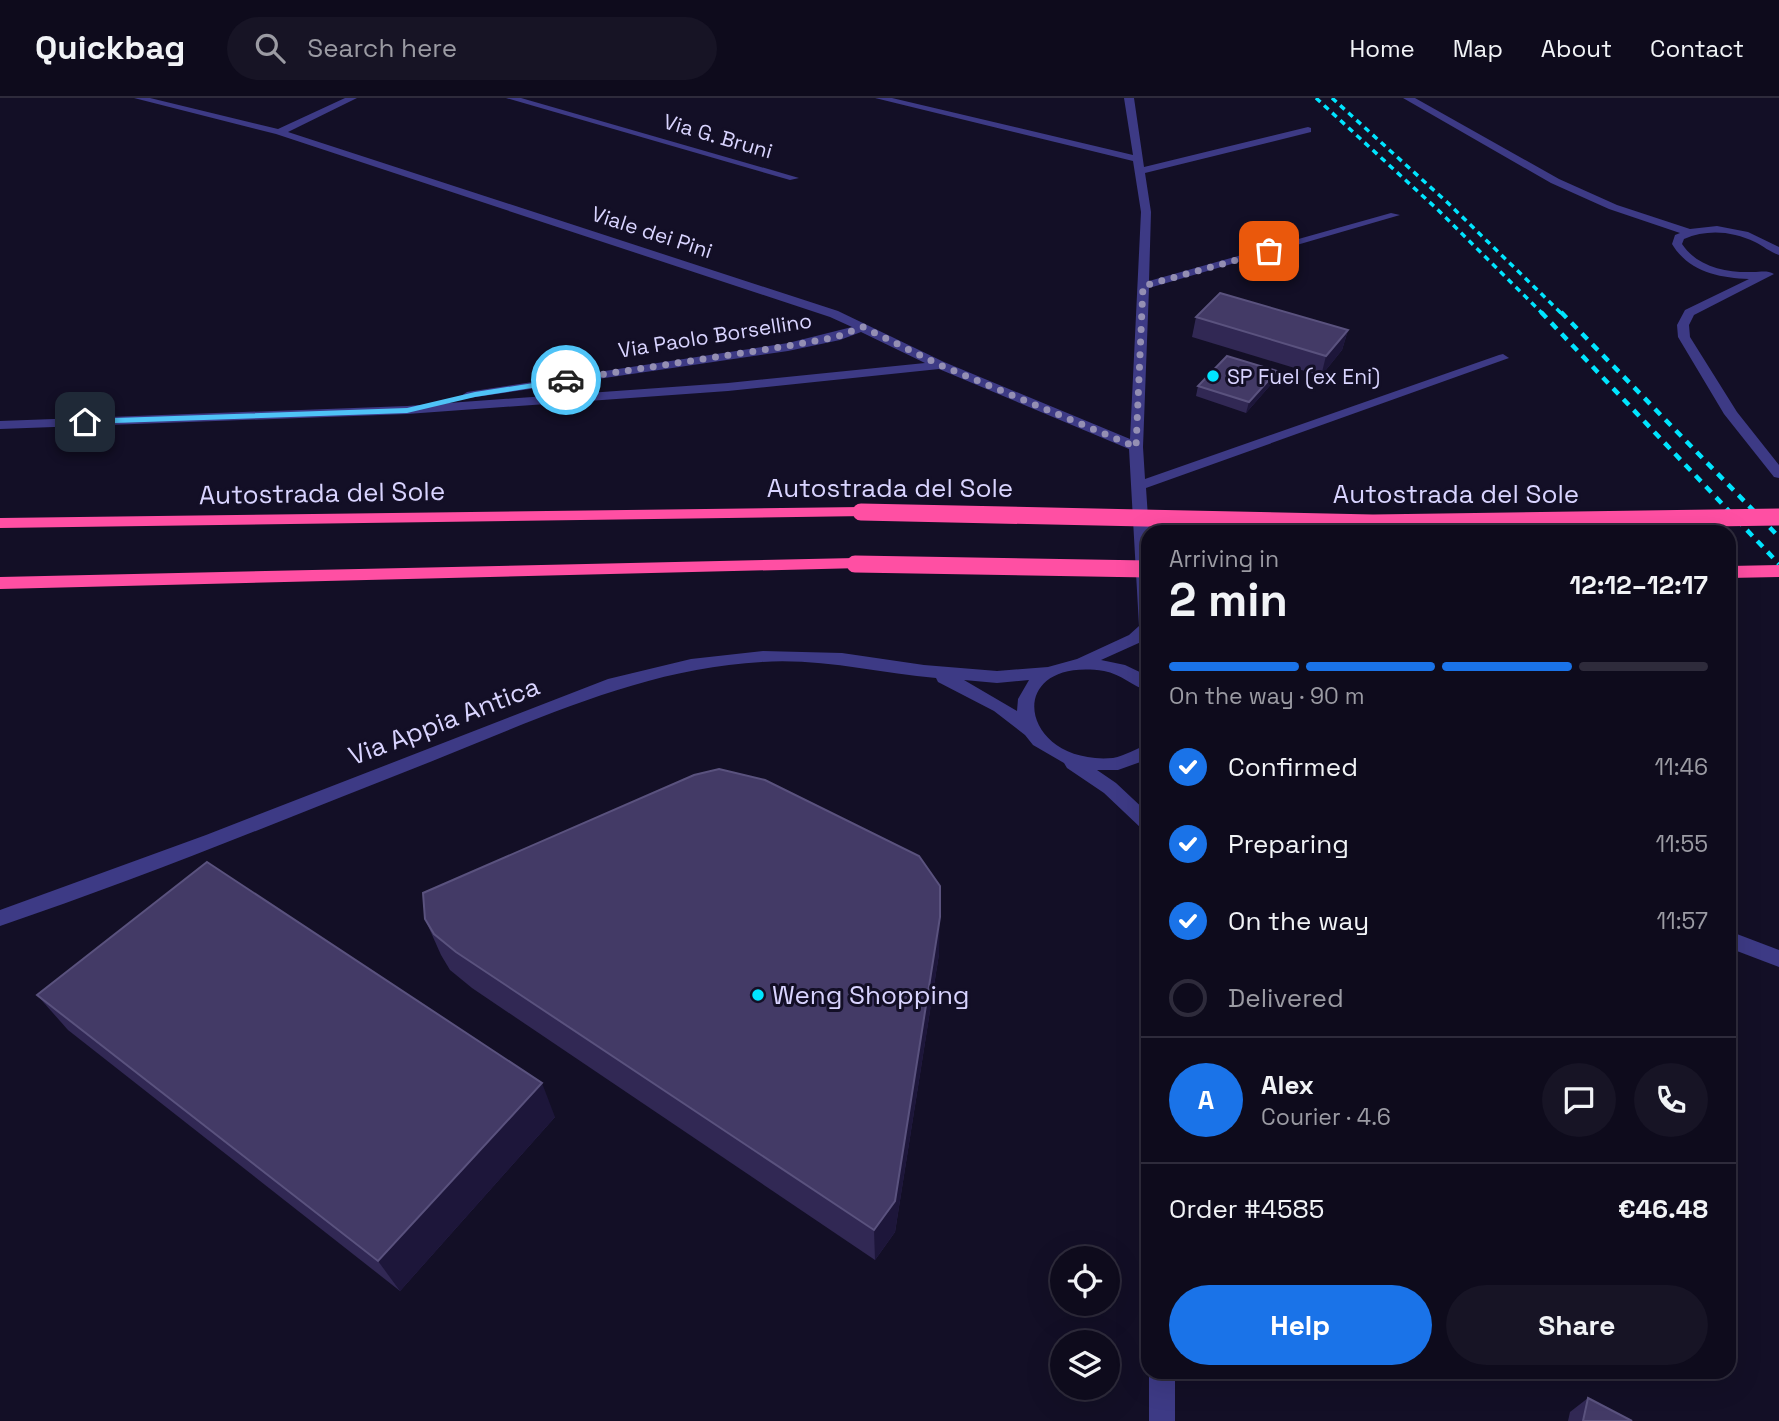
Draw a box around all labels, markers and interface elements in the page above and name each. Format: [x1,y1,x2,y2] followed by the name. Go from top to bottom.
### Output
[227,17,717,80] search box
[35,27,185,69] text: Quickbag
[251,29,289,67] icon: search
[307,31,457,65] text: Search here
[1349,33,1415,64] text: Home
[1453,33,1503,64] text: Map
[1541,33,1612,64] text: About
[1650,33,1744,64] text: Contact
[660,108,776,164] street label: Via G. Bruni
[588,200,716,264] street label: Viale dei Pini
[1239,221,1299,281] pin
[1250,232,1288,270] icon: bag
[616,306,814,364] street label: Via Paolo Borsellino
[531,345,601,415] courier
[547,361,585,399] icon: car
[1227,363,1380,390] place label: SP Fuel (ex Eni)
[1205,368,1221,384] marker: SP Fuel (ex Eni)
[55,392,115,452] pin
[66,403,104,441] icon: home
[767,471,1013,505] street label: Autostrada del Sole
[198,474,446,512] street label: Autostrada del Sole
[1333,477,1579,511] street label: Autostrada del Sole
[1169,544,1279,574] text: Arriving in
[1570,568,1708,602] text: 12:12–12:17
[1169,571,1288,629] text: 2 min
[344,669,544,773] street label: Via Appia Antica
[1169,681,1364,711] text: On the way · 90 m
[1169,748,1207,786] icon: check
[1228,750,1358,784] text: Confirmed
[1655,752,1708,782] text: 11:46
[1169,825,1207,863] icon: check
[1228,827,1349,861] text: Preparing
[1655,829,1708,859] text: 11:55
[1169,902,1207,940] icon: check
[1228,904,1369,938] text: On the way
[1656,906,1708,936] text: 11:57
[772,978,970,1012] place label: Weng Shopping
[1228,981,1344,1015] text: Delivered
[750,987,766,1003] marker: Weng Shopping
[1542,1063,1616,1137] button: chat
[1634,1063,1708,1137] button: phone
[1261,1068,1314,1102] text: Alex
[1198,1083,1214,1117] text: A
[1261,1102,1391,1132] text: Courier · 4.6
[1169,1192,1324,1226] text: Order #4585
[1618,1192,1708,1226] text: €46.48
[1050,1246,1120,1400] map controls
[1050,1246,1120,1316] button: locate
[1169,1285,1432,1365] button: Help
[1446,1285,1708,1365] button: Share
[1050,1330,1120,1400] button: layers

